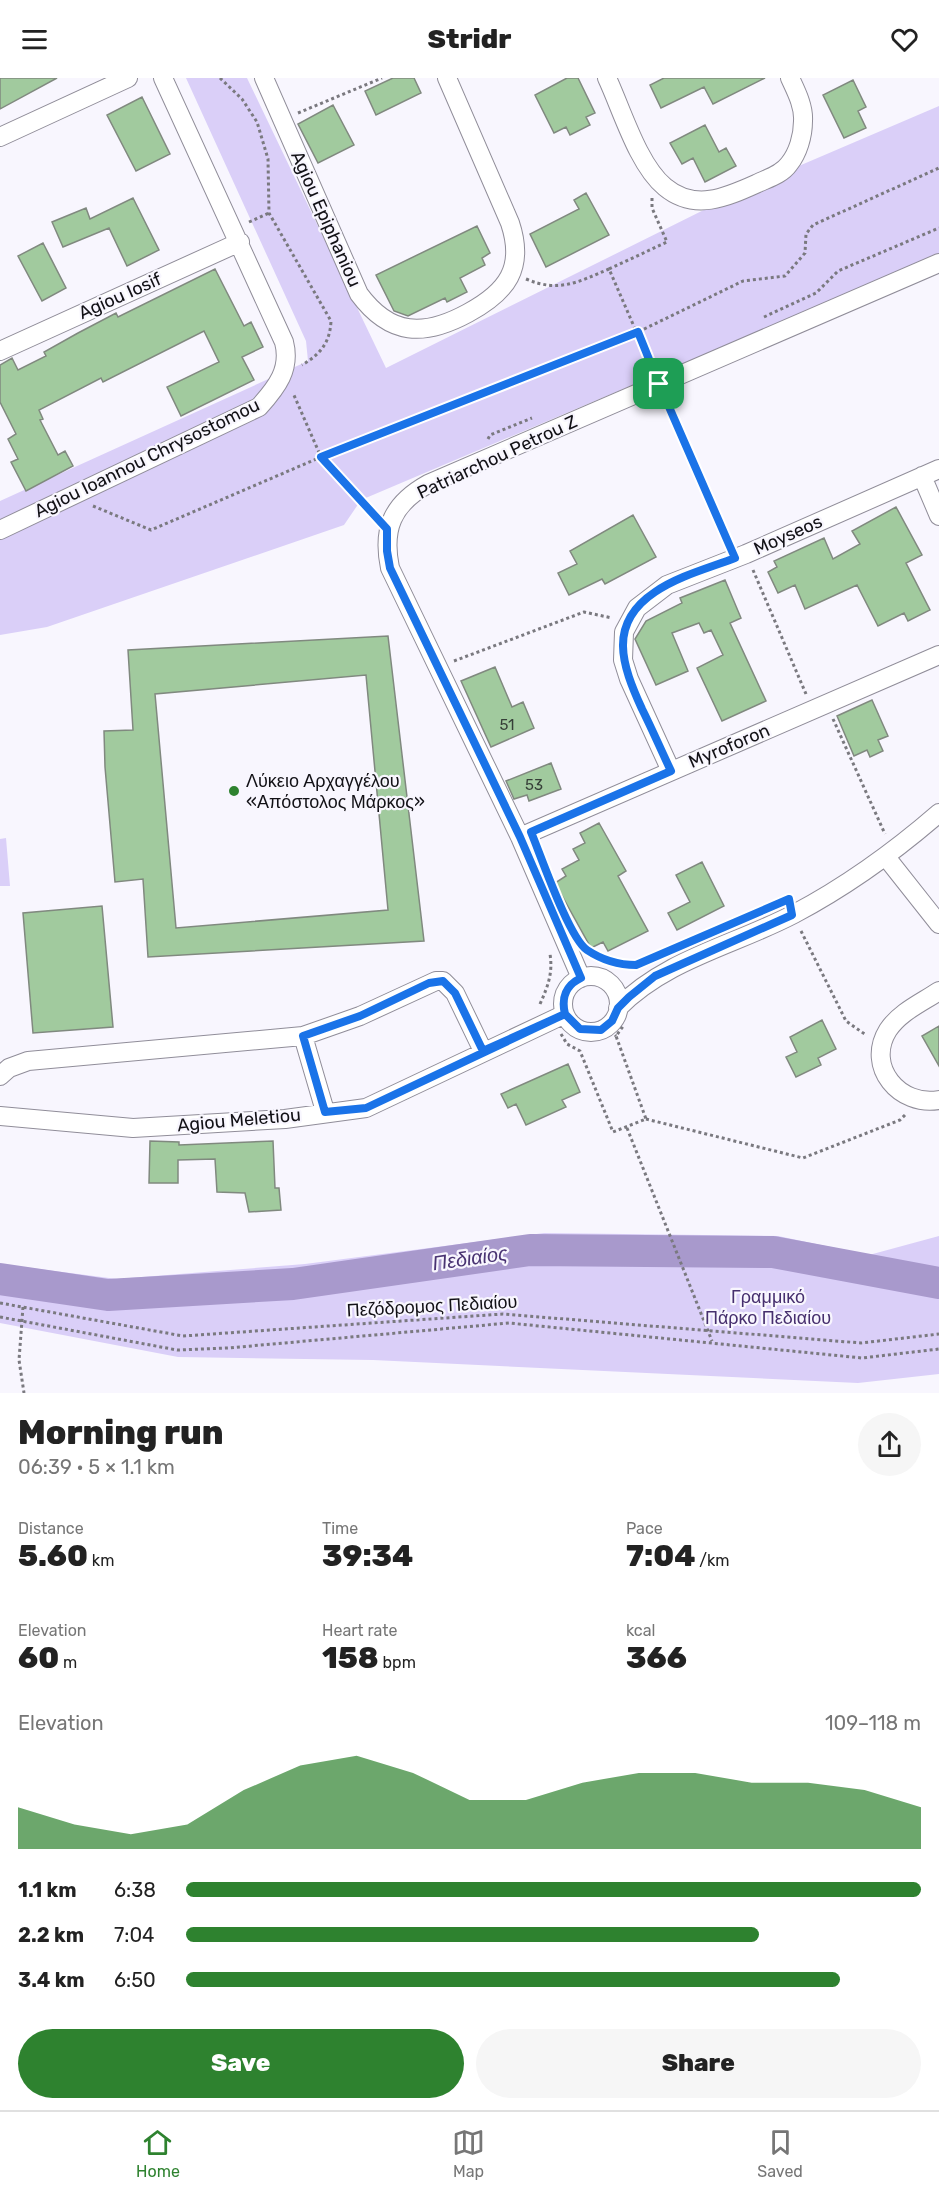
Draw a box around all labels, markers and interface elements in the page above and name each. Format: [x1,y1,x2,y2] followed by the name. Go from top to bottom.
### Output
[18,23,51,56] icon: menu
[428,23,511,55] text: Stridr
[888,23,921,56] icon: heart
[286,148,366,290] street label: Agiou Epiphaniou
[75,268,165,324] street label: Agiou Iosif
[633,358,684,409] pin
[642,367,675,400] icon: arrive
[31,394,263,522] street label: Agiou Ioannou Chrysostomou
[413,410,581,504] street label: Patriarchou Petrou Z
[750,510,826,560] street label: Moyseos
[499,716,515,734] house number: 51
[685,719,773,773] street label: Myroforon
[246,770,425,813] place label: Λύκειο Αρχαγγέλου «Απόστολος Μάρκος»
[525,776,543,794] house number: 53
[227,784,241,798] marker: Λύκειο Αρχαγγέλου «Απόστολος Μάρκος»
[176,1104,302,1136] street label: Agiou Meletiou
[431,1241,509,1275] water label: Πεδιαίος
[705,1286,831,1329] park label: Γραμμικό Πάρκο Πεδιαίου
[346,1291,518,1321] street label: Πεζόδρομος Πεδιαίου
[18,1413,223,1452] text: Morning run
[858,1413,921,1476] button: share
[18,1455,175,1479] text: 06:39 · 5 × 1.1 km
[18,1519,84,1538] text: Distance
[322,1519,358,1538] text: Time
[626,1519,663,1538] text: Pace
[18,1538,88,1574] text: 5.60
[322,1538,413,1574] text: 39:34
[626,1538,695,1574] text: 7:04
[88,1551,114,1570] text: km
[695,1551,730,1570] text: /km
[18,1621,87,1640] text: Elevation
[322,1621,397,1640] text: Heart rate
[626,1621,655,1640] text: kcal
[18,1640,59,1676] text: 60
[322,1640,379,1676] text: 158
[626,1640,687,1676] text: 366
[59,1653,77,1672] text: m
[379,1653,416,1672] text: bpm
[18,1711,104,1735] text: Elevation
[825,1711,921,1735] text: 109–118 m
[18,1878,77,1902] text: 1.1 km
[114,1878,156,1902] text: 6:38
[18,1923,84,1947] text: 2.2 km
[114,1923,155,1947] text: 7:04
[18,1968,85,1992] text: 3.4 km
[114,1968,156,1992] text: 6:50
[18,2029,464,2098] button: Save
[476,2029,921,2098] button: Share
[136,2126,180,2181] tab: Home
[452,2126,485,2181] tab: Map
[757,2126,803,2181] tab: Saved

